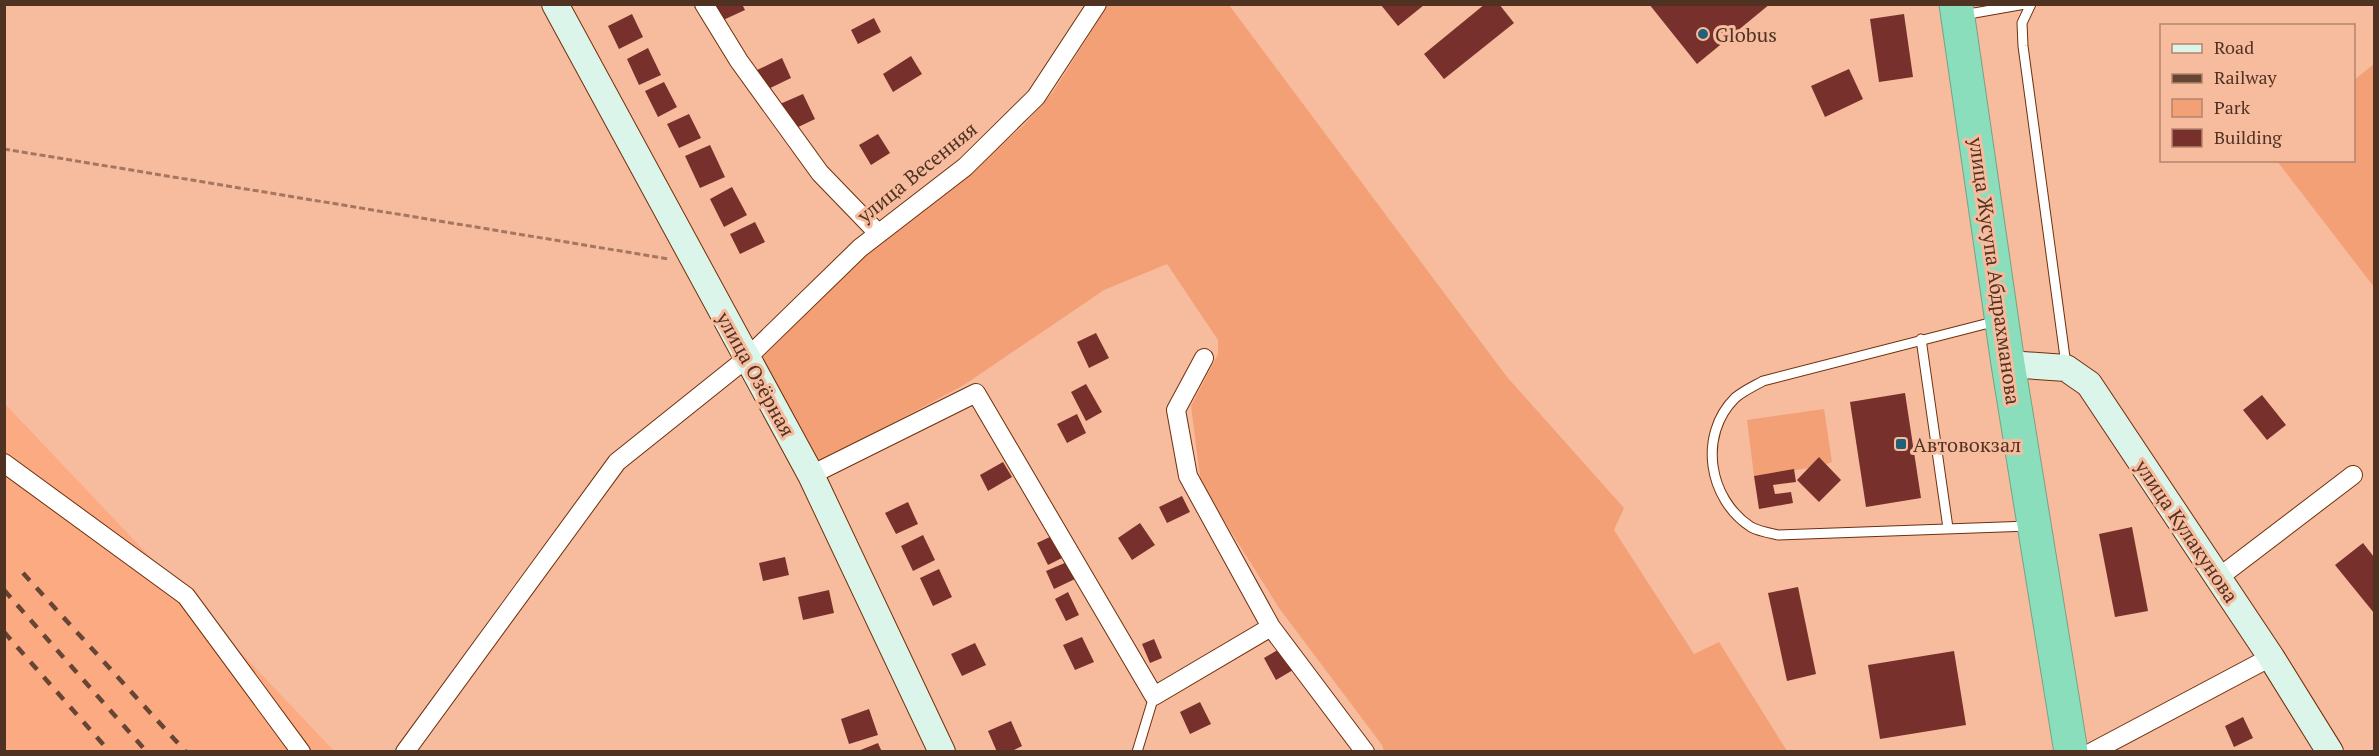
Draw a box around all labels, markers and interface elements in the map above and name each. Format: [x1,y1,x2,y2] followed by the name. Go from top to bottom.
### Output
[1715,21,1777,48] place label: Globus
[2160,24,2355,162] legend
[1696,27,1710,41] marker: Globus
[2214,35,2254,59] text: Road
[2214,65,2278,89] text: Railway
[2214,95,2251,119] text: Park
[851,115,983,229] street label: улица Весенняя
[2214,125,2282,149] text: Building
[1963,135,2027,406] street label: улица Жусупа Абдрахманова
[710,306,801,441] street label: улица Озёрная
[1913,431,2021,458] place label: Автовокзал
[1894,437,1908,451] marker: Автовокзал
[2129,453,2245,608] street label: улица Кулакунова

